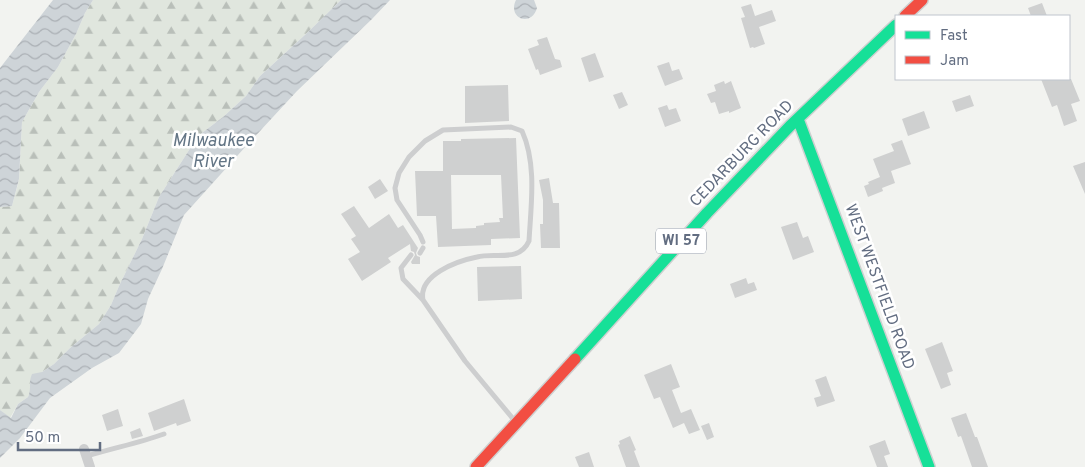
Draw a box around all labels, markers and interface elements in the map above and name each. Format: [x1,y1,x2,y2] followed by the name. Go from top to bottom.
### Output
[895,15,1070,80] legend
[940,27,968,46] text: Fast
[940,52,969,71] text: Jam
[686,96,798,212] street label: CEDARBURG ROAD
[172,130,254,174] water label: Milwaukee River
[840,201,918,373] street label: WEST WESTFIELD ROAD
[656,228,706,254] road number: WI 57
[18,420,100,452] scale bar
[25,429,60,448] text: 50 m

